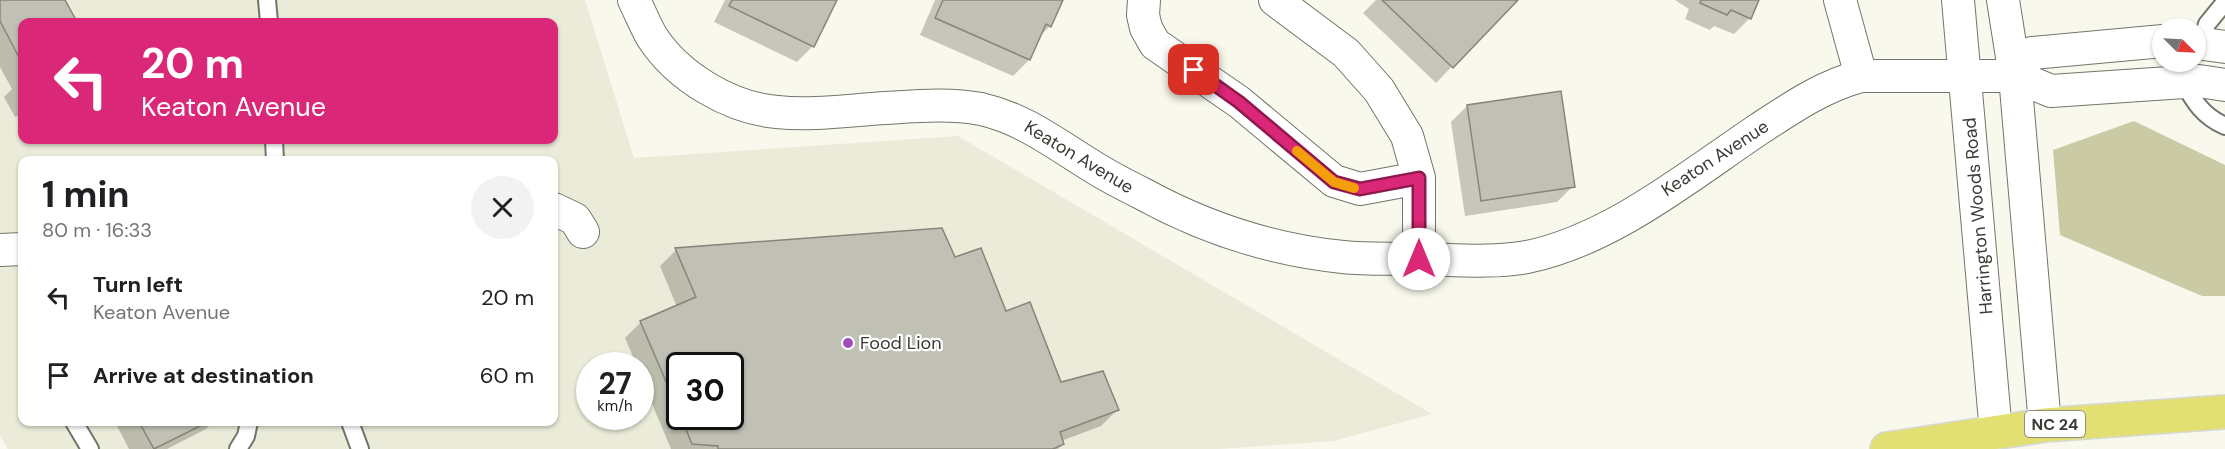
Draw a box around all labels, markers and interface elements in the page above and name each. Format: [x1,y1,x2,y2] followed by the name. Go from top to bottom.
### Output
[2152,18,2206,72] north arrow
[2152,18,2206,72] map controls
[141,36,244,91] text: 20 m
[42,42,120,120] icon: left
[1168,44,1219,95] pin
[1177,53,1210,86] icon: arrive
[141,89,326,124] text: Keaton Avenue
[1657,114,1773,202] street label: Keaton Avenue
[1020,115,1138,199] street label: Keaton Avenue
[1957,117,1999,315] street label: Harrington Woods Road
[42,171,130,218] text: 1 min
[471,176,534,239] button: close
[42,217,152,243] text: 80 m · 16:33
[1387,227,1451,291] position arrow
[93,270,183,299] text: Turn left
[42,281,75,314] icon: left
[481,283,534,312] text: 20 m
[93,299,230,325] text: Keaton Avenue
[860,331,942,355] place label: Food Lion
[841,336,855,350] marker: Food Lion
[666,352,744,430] speed limit sign: 30
[42,359,75,392] icon: arrive
[93,361,314,390] text: Arrive at destination
[480,361,534,390] text: 60 m
[598,364,632,403] text: 27
[597,396,633,416] text: km/h
[2025,411,2085,437] road number: NC 24

